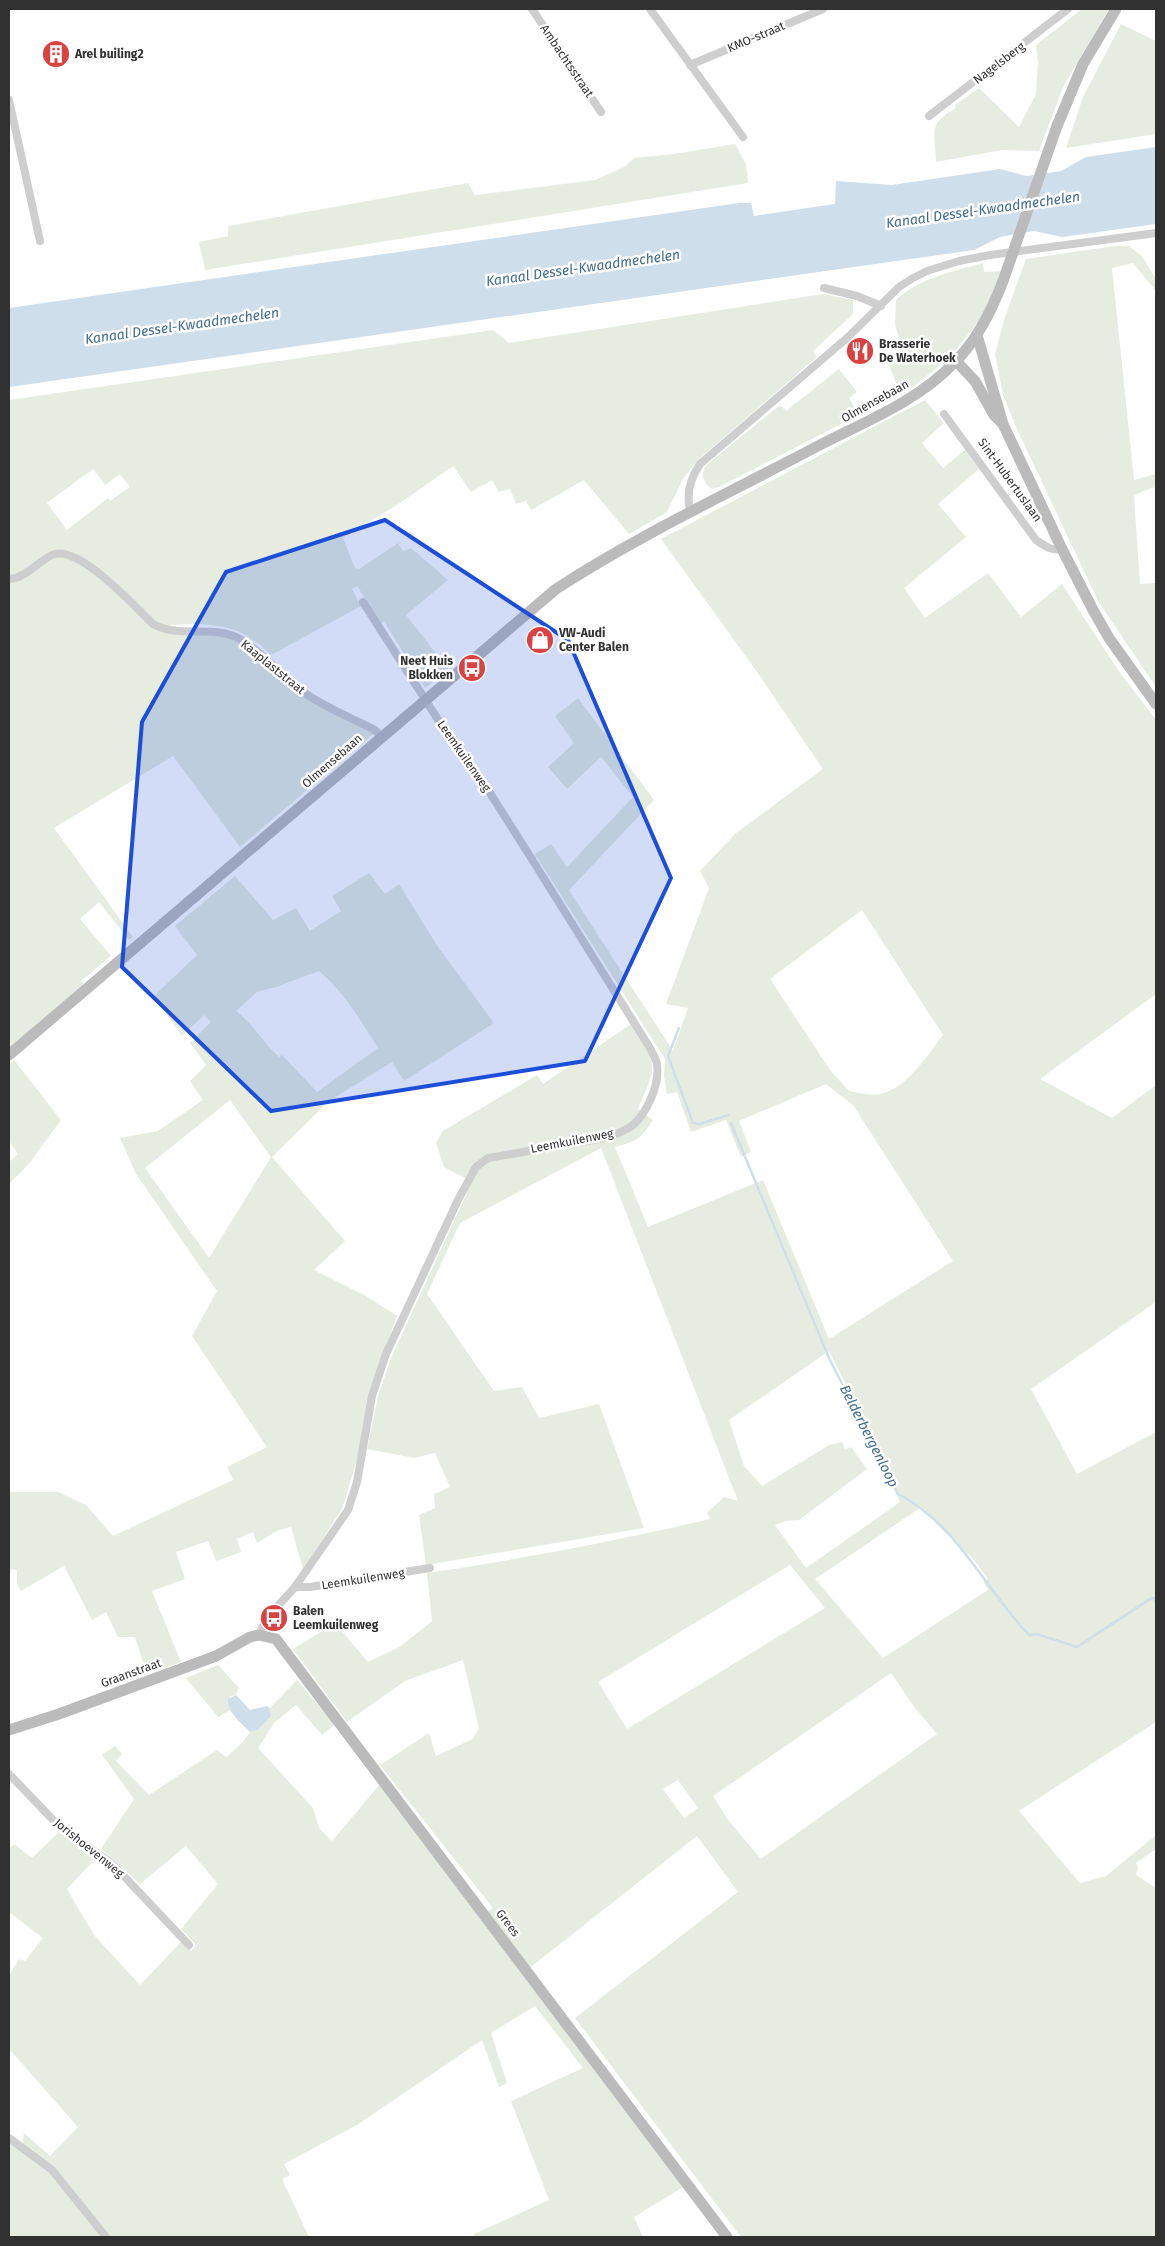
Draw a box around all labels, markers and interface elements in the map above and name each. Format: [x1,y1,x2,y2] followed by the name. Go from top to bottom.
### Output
[725,18,787,55] street label: KMO-straat
[537,22,597,101] street label: Ambachtsstraat
[41,39,71,69] building icon: Arel builing2
[971,39,1028,87] street label: Nagelsberg
[74,47,144,61] place label: Arel builing2
[885,188,1081,232] water label: Kanaal Dessel-Kwaadmechelen
[485,246,681,290] water label: Kanaal Dessel-Kwaadmechelen
[84,304,280,348] water label: Kanaal Dessel-Kwaadmechelen
[845,336,875,366] restaurant icon: Brasserie De Waterhoek
[879,337,956,365] place label: Brasserie De Waterhoek
[839,377,911,425] street label: Olmensebaan
[975,436,1045,524] street label: Sint-Hubertuslaan
[525,625,555,655] shop icon: VW-Audi Center Balen
[558,626,629,654] place label: VW-Audi Center Balen
[238,637,308,698] street label: Kaaplaststraat
[457,653,487,683] bus stop icon: Neet Huis Blokken
[400,654,453,682] place label: Neet Huis Blokken
[434,718,494,795] street label: Leemkuilenweg
[299,731,365,791] street label: Olmensebaan
[529,1126,615,1156] street label: Leemkuilenweg
[836,1382,902,1490] water label: Belderbergenloop
[320,1565,406,1592] street label: Leemkuilenweg
[259,1603,289,1633] bus stop icon: Balen Leemkuilenweg
[293,1604,379,1632] place label: Balen Leemkuilenweg
[99,1655,164,1690] street label: Graanstraat
[51,1816,127,1881] street label: Jorishoevenweg
[493,1907,523,1940] street label: Grees

